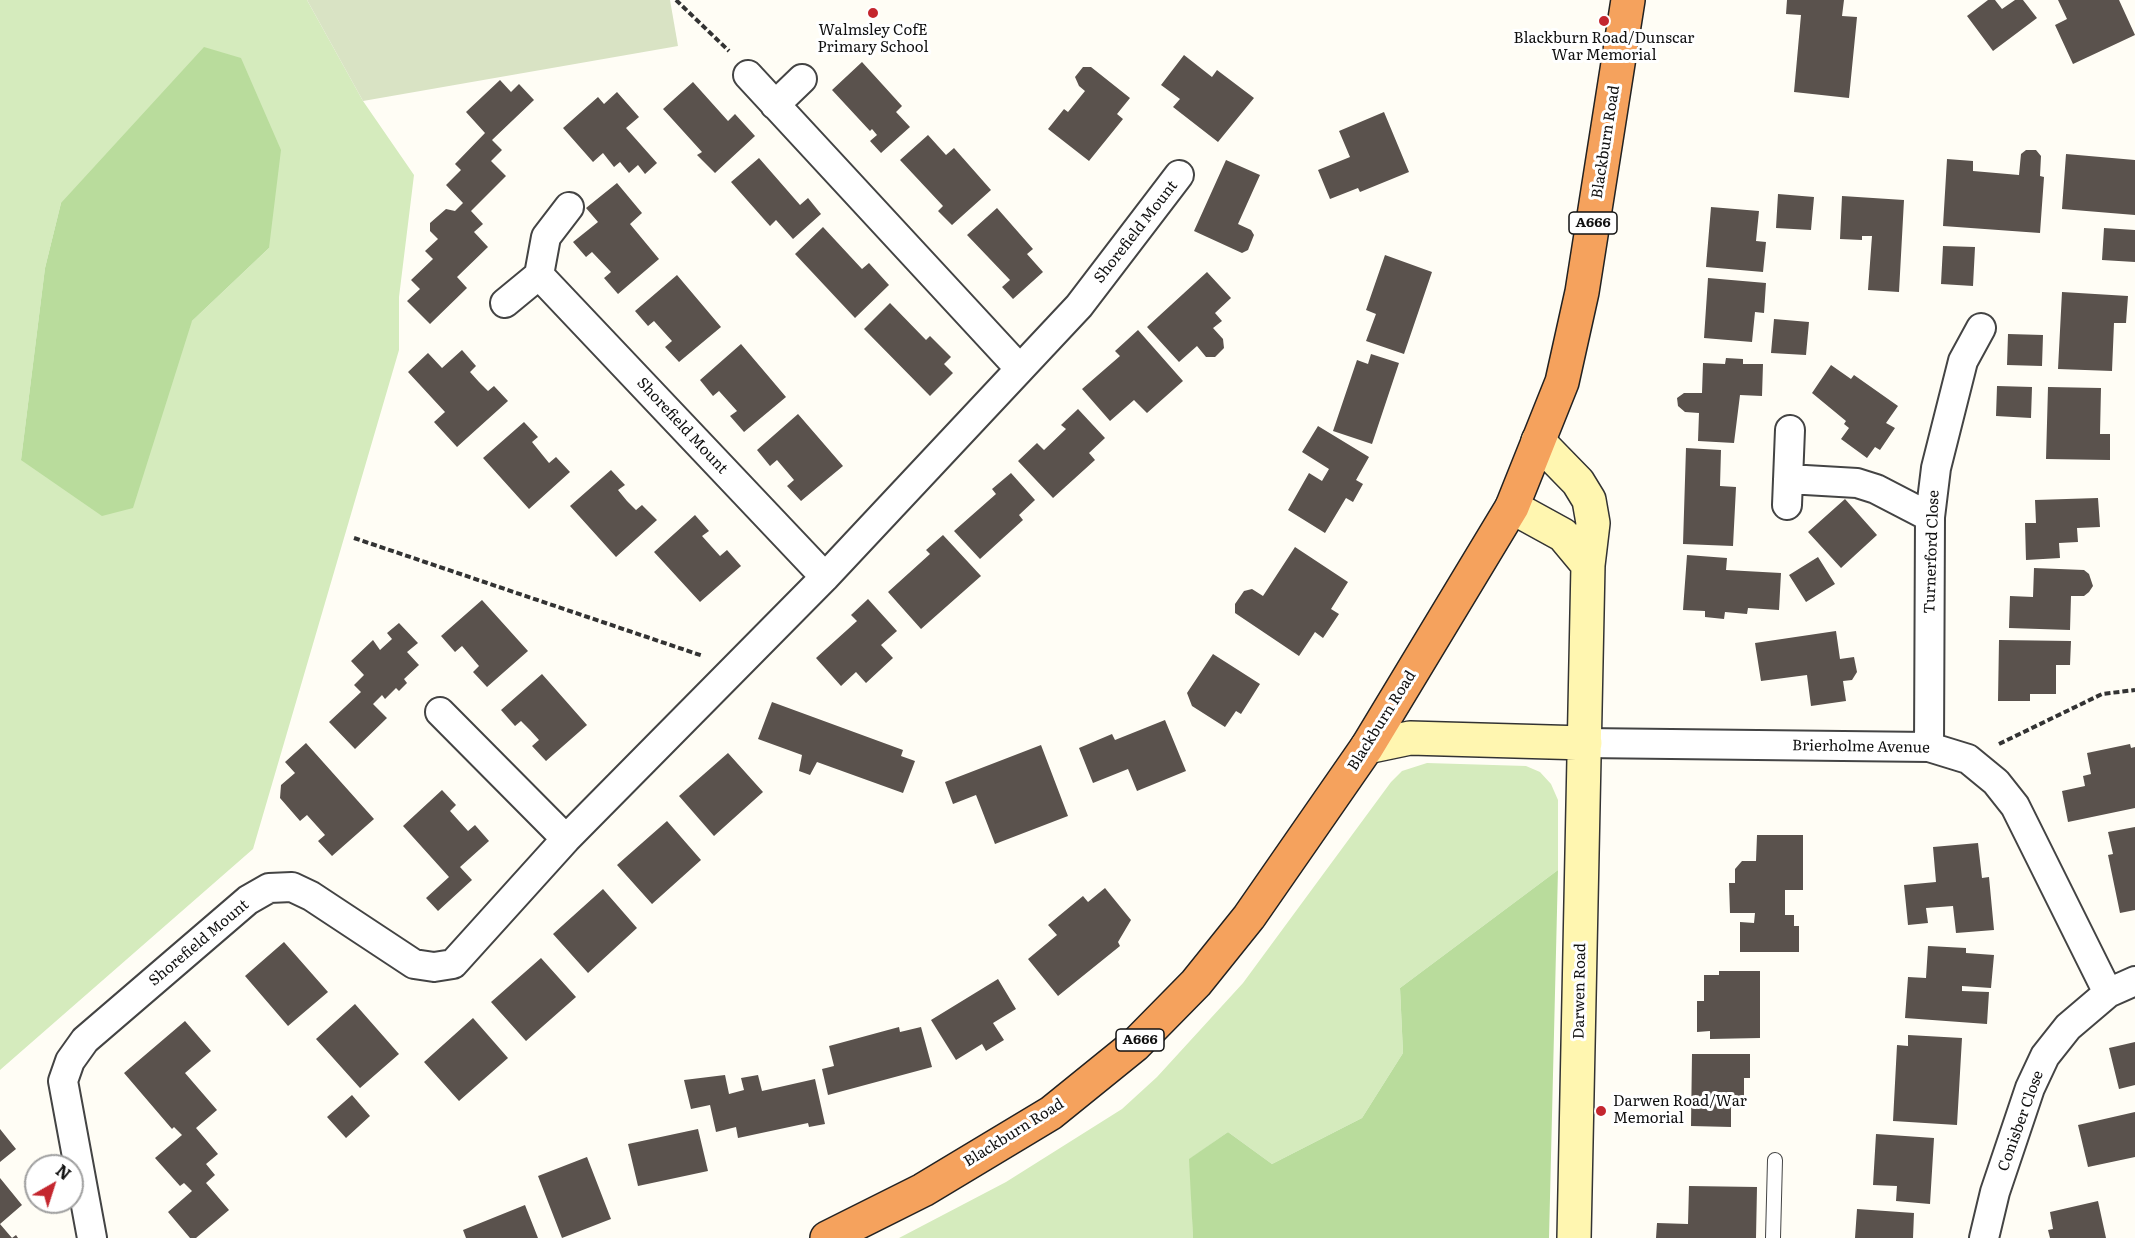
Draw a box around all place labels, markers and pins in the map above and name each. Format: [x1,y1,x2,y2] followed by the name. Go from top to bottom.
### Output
[866,6,880,20] marker: Walmsley CofE Primary School
[1597,14,1611,28] marker: Blackburn Road/Dunscar War Memorial
[818,22,928,57] place label: Walmsley CofE Primary School
[1514,30,1694,65] place label: Blackburn Road/Dunscar War Memorial
[1613,1093,1747,1128] place label: Darwen Road/War Memorial
[1594,1104,1608,1118] marker: Darwen Road/War Memorial

